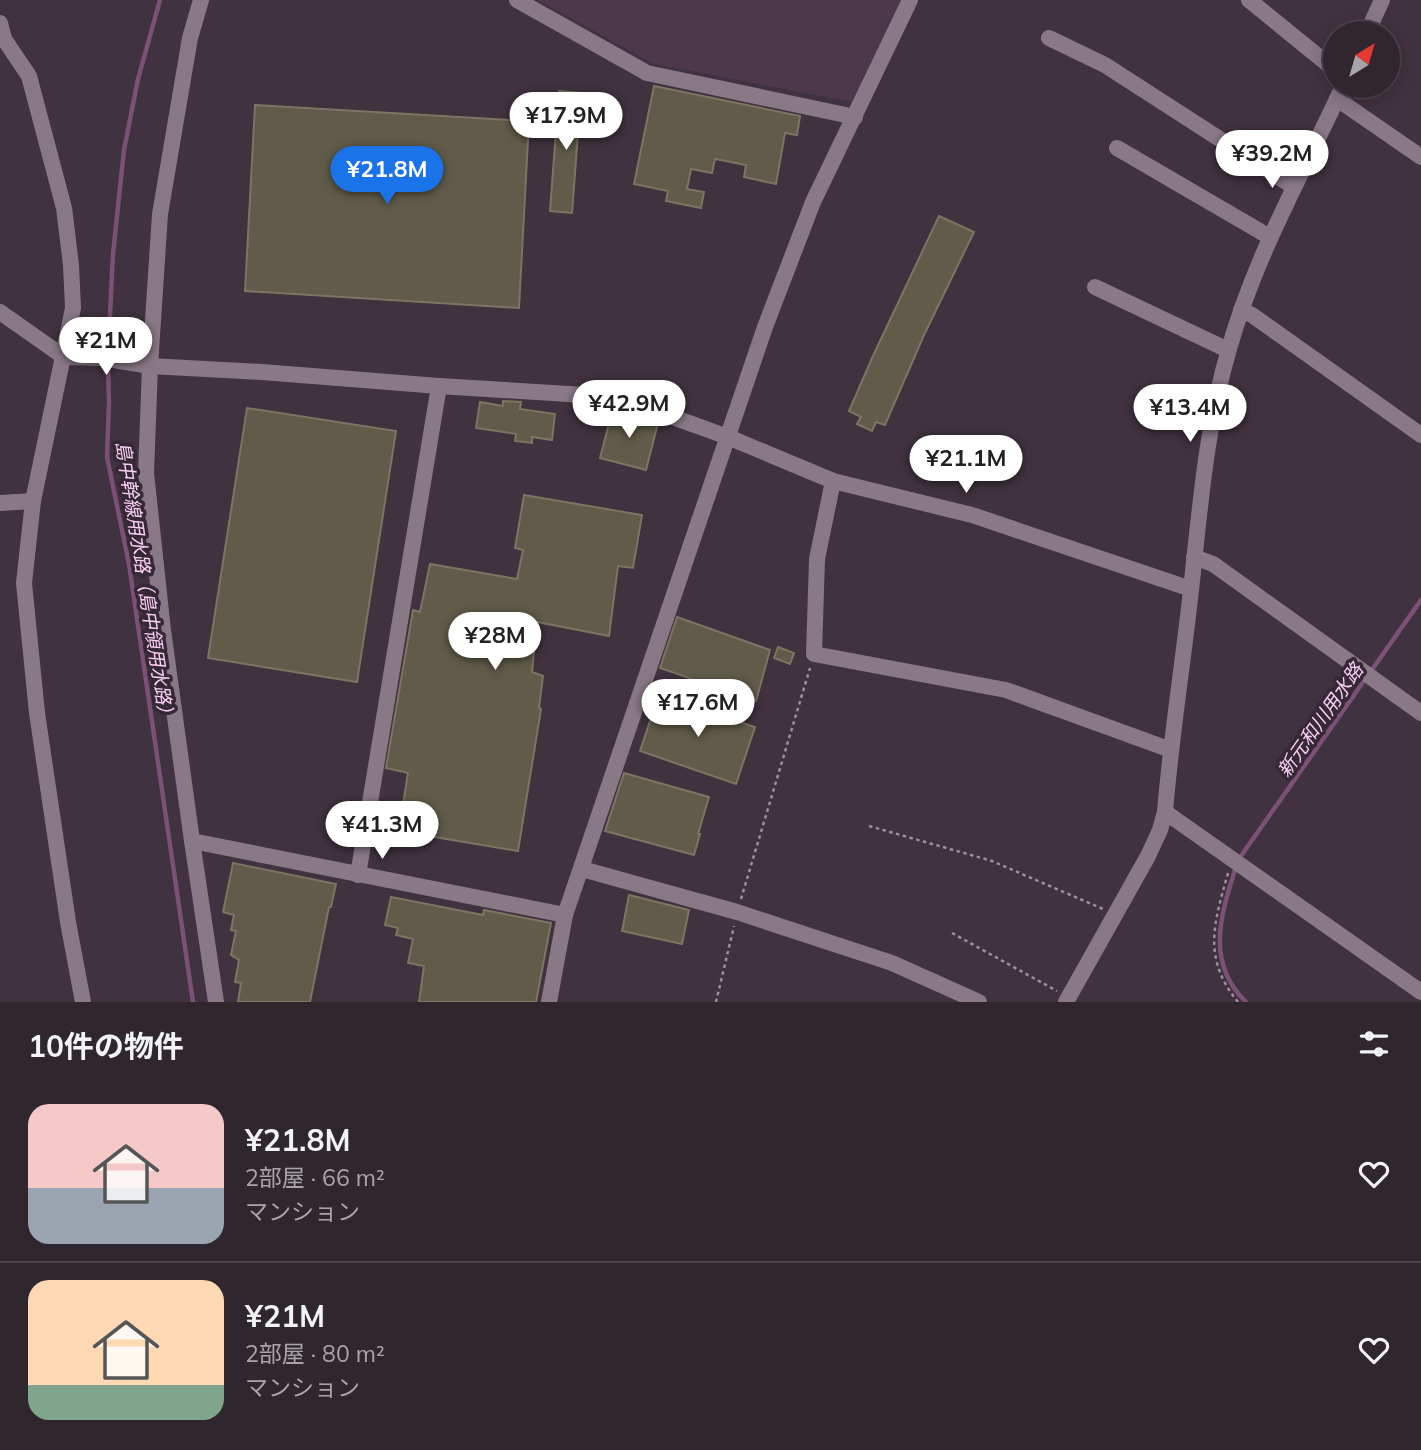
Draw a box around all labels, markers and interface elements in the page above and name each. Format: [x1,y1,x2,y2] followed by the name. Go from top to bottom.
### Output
[1323,21,1400,98] north arrow
[1323,21,1400,98] map controls
[509,92,623,152] pin: ¥17.9M
[526,100,606,129] text: ¥17.9M
[1215,130,1329,190] pin: ¥39.2M
[1232,138,1312,167] text: ¥39.2M
[330,146,444,206] pin: ¥21.8M
[347,154,427,183] text: ¥21.8M
[65,318,147,377] pin: ¥21M
[75,325,137,354] text: ¥21M
[572,380,686,440] pin: ¥42.9M
[1133,384,1247,444] pin: ¥13.4M
[589,388,669,417] text: ¥42.9M
[1150,392,1230,421] text: ¥13.4M
[909,435,1023,495] pin: ¥21.1M
[111,439,179,725] water label: 島中幹線用水路（島中領用水路）
[926,443,1006,472] text: ¥21.1M
[454,612,536,672] pin: ¥28M
[464,620,526,649] text: ¥28M
[1272,657,1369,781] water label: 新元和川用水路
[641,680,755,739] pin: ¥17.6M
[658,687,738,716] text: ¥17.6M
[325,802,439,861] pin: ¥41.3M
[342,809,422,838] text: ¥41.3M
[1355,1025,1393,1063] icon: filters
[28,1027,184,1065] text: 10件の物件
[245,1121,351,1159] text: ¥21.8M
[84,1132,168,1216] icon: home
[1355,1155,1393,1193] icon: heart
[245,1163,385,1192] text: 2部屋 · 66 m²
[245,1197,360,1226] text: マンション
[245,1297,325,1335] text: ¥21M
[84,1308,168,1392] icon: home
[1355,1331,1393,1369] icon: heart
[245,1339,385,1368] text: 2部屋 · 80 m²
[245,1373,360,1402] text: マンション

